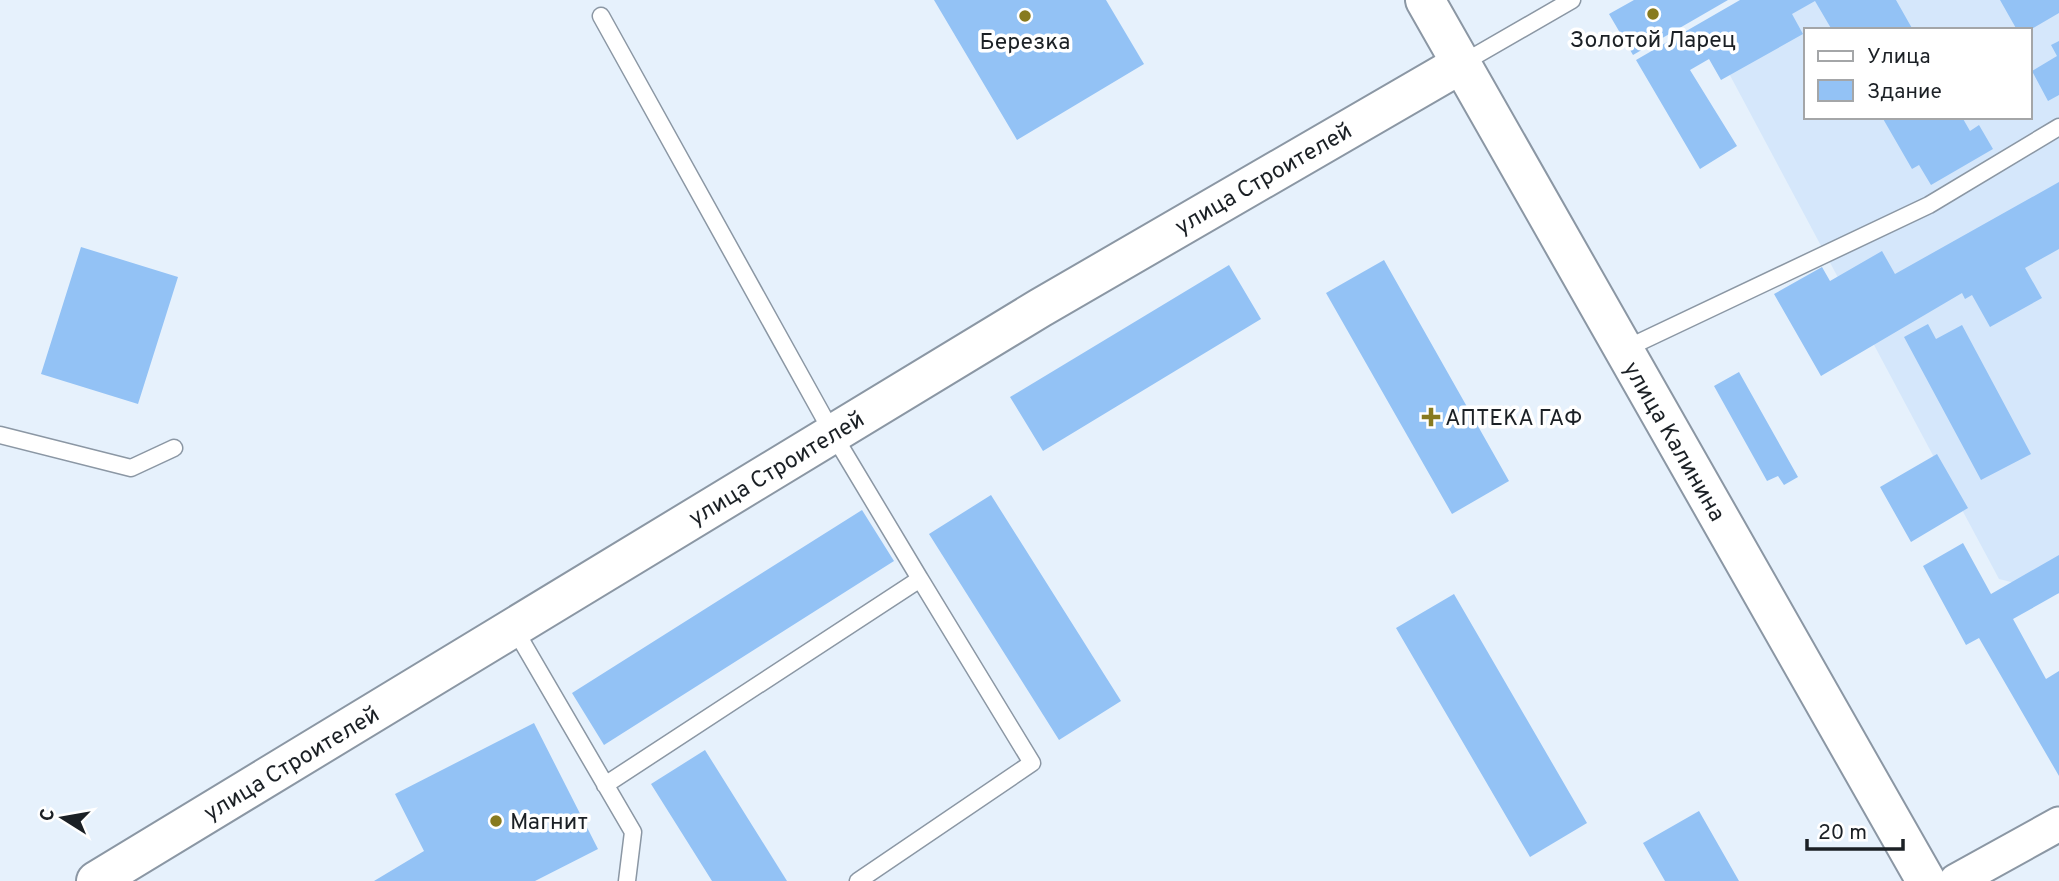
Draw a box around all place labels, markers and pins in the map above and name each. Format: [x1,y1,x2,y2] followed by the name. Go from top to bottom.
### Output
[1645,6,1661,22] marker: Золотой Ларец
[1017,8,1033,24] marker: Березка
[1570,27,1736,56] place label: Золотой Ларец
[980,29,1070,58] place label: Березка
[1445,405,1582,434] place label: АПТЕКА ГАФ
[1423,409,1439,425] marker: АПТЕКА ГАФ
[510,809,588,838] place label: Магнит
[488,813,504,829] marker: Магнит

